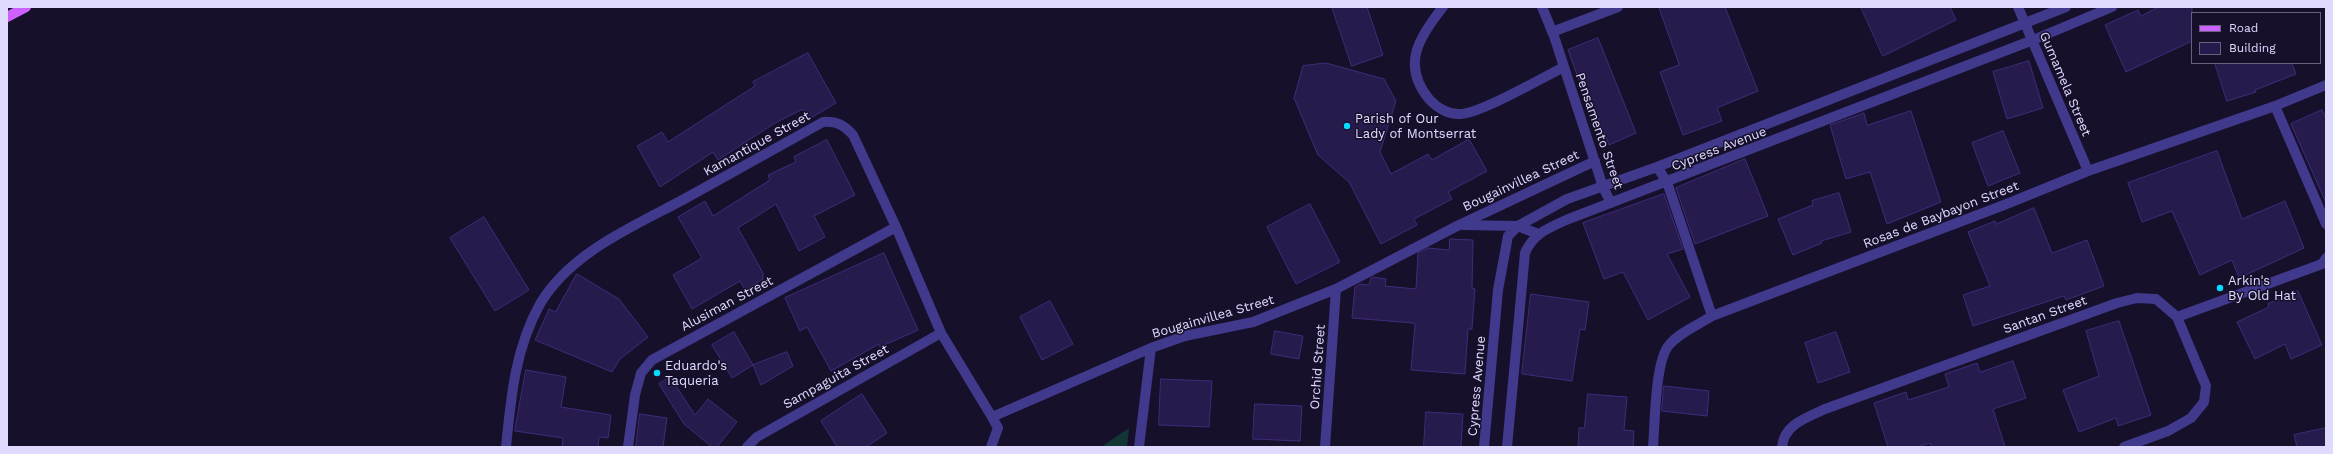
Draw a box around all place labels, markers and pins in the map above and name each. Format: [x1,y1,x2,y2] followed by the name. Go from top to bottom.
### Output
[1355,111,1476,142] place label: Parish of Our Lady of Montserrat
[1342,121,1352,131] marker: Parish of Our Lady of Montserrat
[2228,273,2296,304] place label: Arkin's By Old Hat
[2215,283,2225,293] marker: Arkin's By Old Hat
[665,358,727,389] place label: Eduardo's Taqueria
[652,368,662,378] marker: Eduardo's Taqueria

